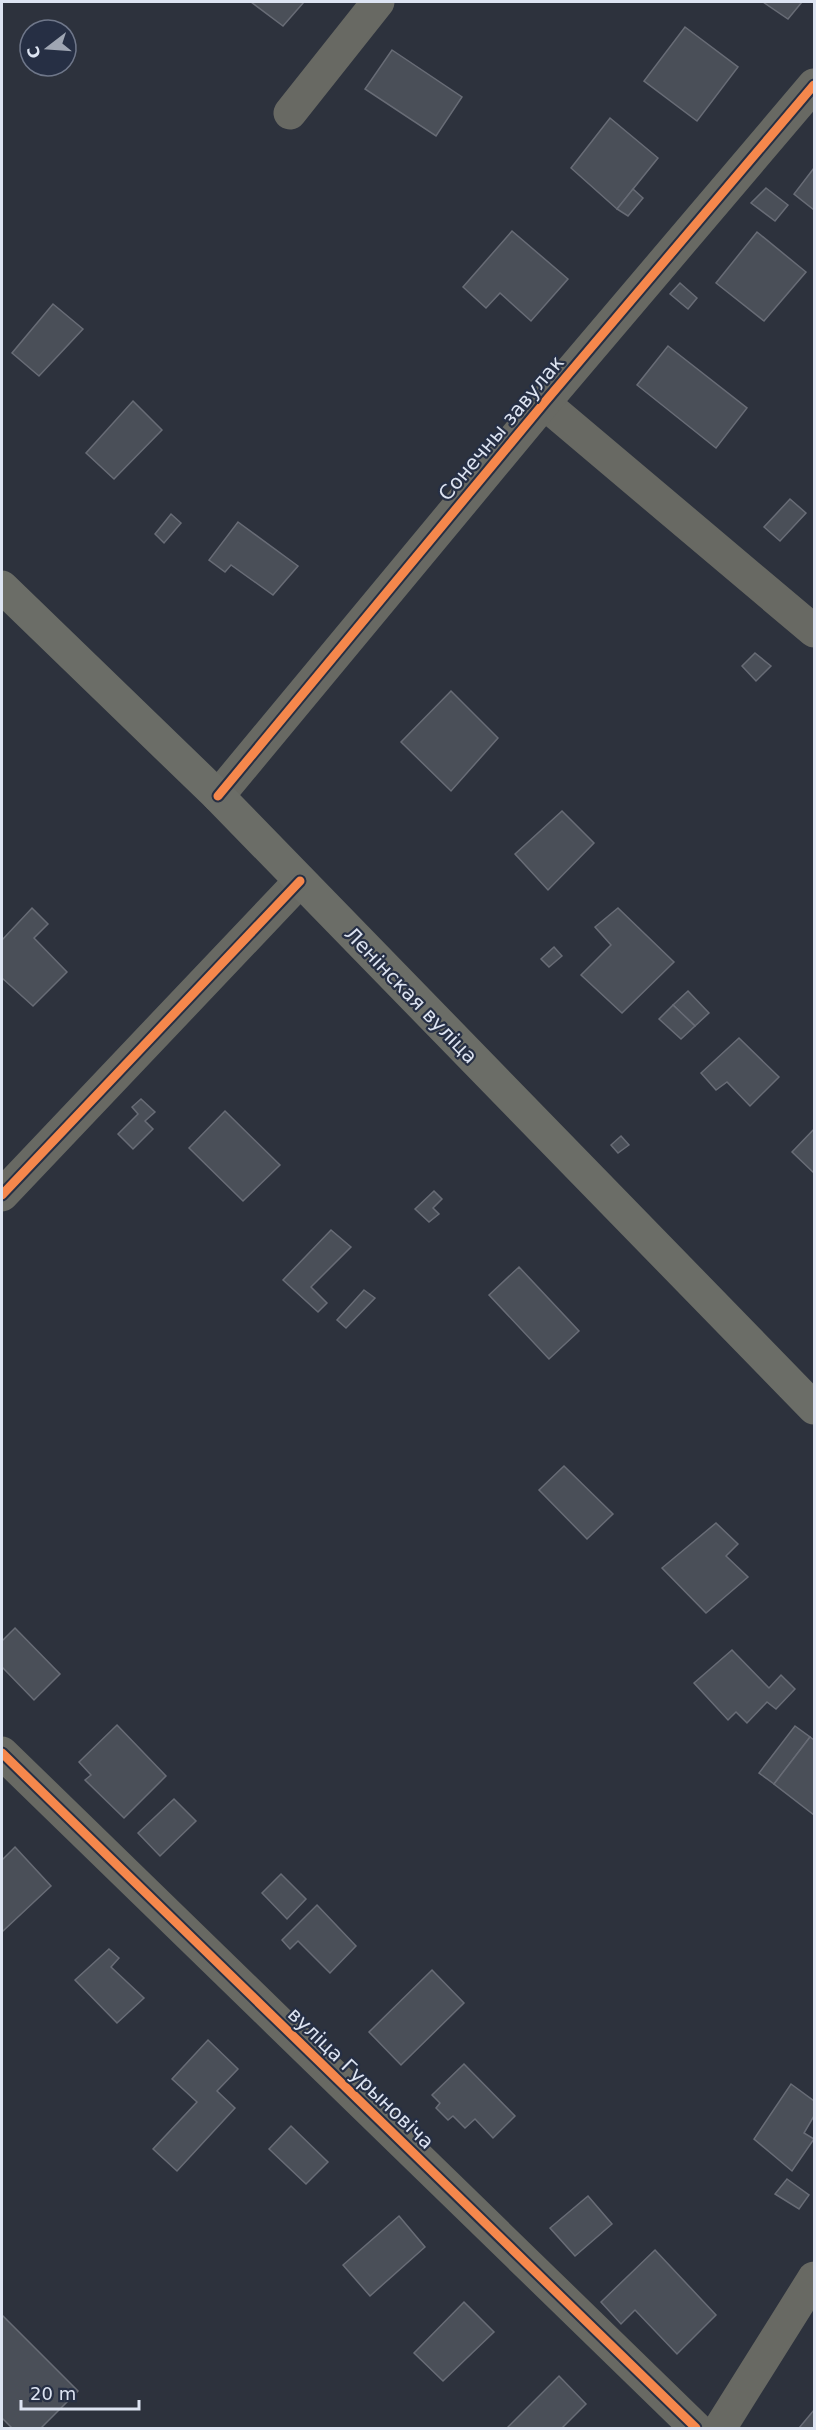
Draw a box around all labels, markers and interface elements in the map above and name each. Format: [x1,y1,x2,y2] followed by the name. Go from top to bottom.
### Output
[18,18,78,78] north arrow
[23,44,45,61] text: С
[433,350,569,506] street label: Сонечны завулак
[340,922,482,1068] street label: Ленінская вуліца
[283,2002,439,2154] street label: вуліца Гурыновіча
[21,2373,140,2411] scale bar
[30,2383,76,2404] text: 20 m

